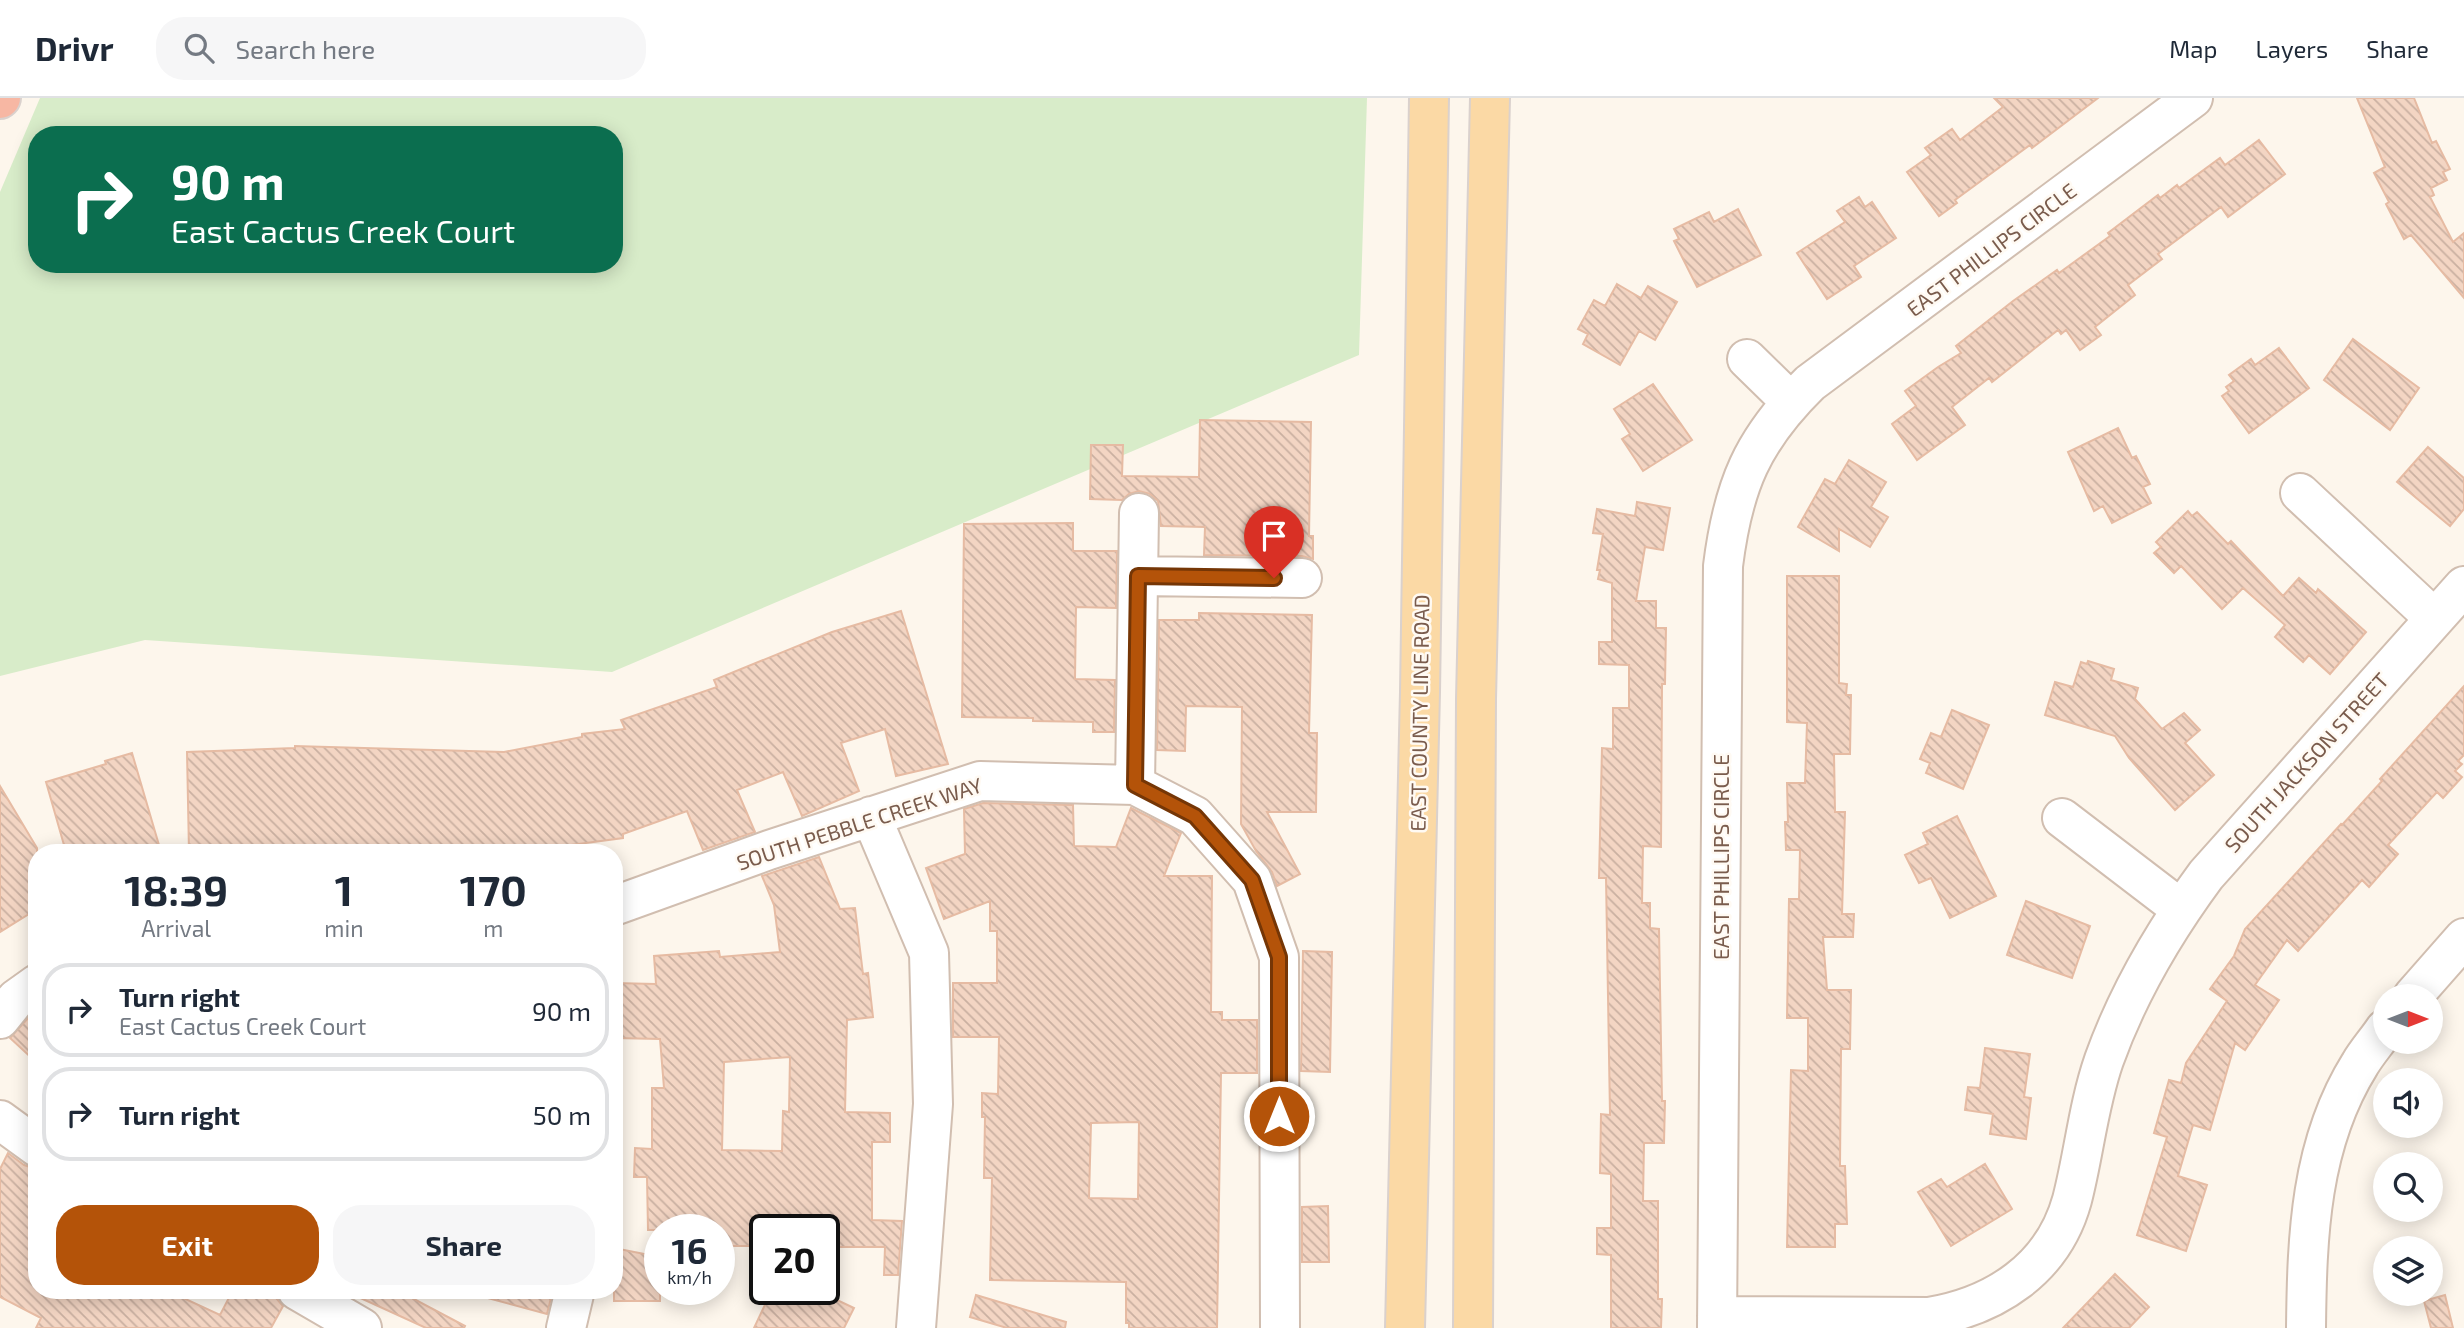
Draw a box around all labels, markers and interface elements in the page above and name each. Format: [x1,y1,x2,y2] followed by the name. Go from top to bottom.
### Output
[156,17,646,80] search box
[35,28,114,68] text: Drivr
[180,29,218,67] icon: search
[236,33,375,64] text: Search here
[2169,34,2217,63] text: Map
[2255,34,2328,63] text: Layers
[2366,34,2429,63] text: Share
[171,151,285,210] text: 90 m
[56,154,147,245] icon: right
[1901,177,2081,321] street label: EAST PHILLIPS CIRCLE
[171,211,515,249] text: East Cactus Creek Court
[1244,506,1304,578] pin
[1255,517,1293,555] icon: arrive
[1404,594,1434,832] street label: EAST COUNTY LINE ROAD
[2219,667,2393,857] street label: SOUTH JACKSON STREET
[1708,754,1733,960] street label: EAST PHILLIPS CIRCLE
[733,771,985,875] street label: SOUTH PEBBLE CREEK WAY
[124,864,228,914] text: 18:39
[335,864,353,914] text: 1
[460,864,527,914] text: 170
[141,914,211,942] text: Arrival
[324,914,364,942] text: min
[483,914,503,942] text: m
[119,981,240,1012] text: Turn right
[2373,984,2443,1054] north arrow
[2373,984,2443,1306] map controls
[60,991,98,1029] icon: right
[532,995,591,1026] text: 90 m
[119,1012,366,1040] text: East Cactus Creek Court
[2373,1068,2443,1138] button: sound
[1242,1079,1316,1153] position arrow
[60,1095,98,1133] icon: right
[119,1099,240,1130] text: Turn right
[533,1099,591,1130] text: 50 m
[2373,1152,2443,1222] button: search
[56,1205,319,1285] button: Exit
[333,1205,595,1285] button: Share
[749,1214,840,1305] speed limit sign: 20
[672,1229,707,1271] text: 16
[2373,1236,2443,1306] button: layers
[667,1266,712,1288] text: km/h

